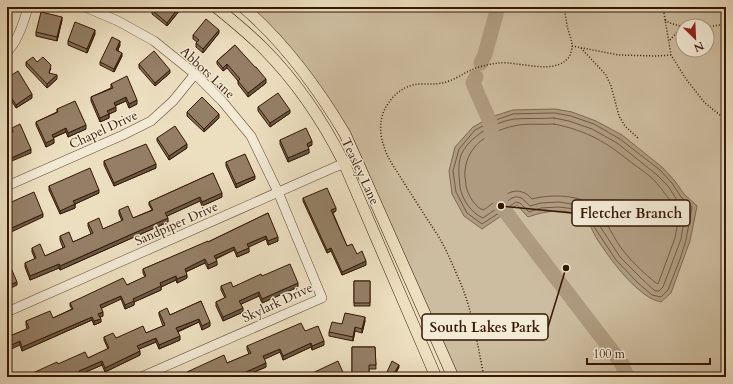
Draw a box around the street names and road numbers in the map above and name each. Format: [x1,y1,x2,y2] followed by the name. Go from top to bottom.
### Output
[176,43,239,103] street label: Abbots Lane
[66,106,141,154] street label: Chapel Drive
[337,135,383,208] street label: Teasley Lane
[132,197,221,250] street label: Sandpiper Drive
[239,279,316,327] street label: Skylark Drive

